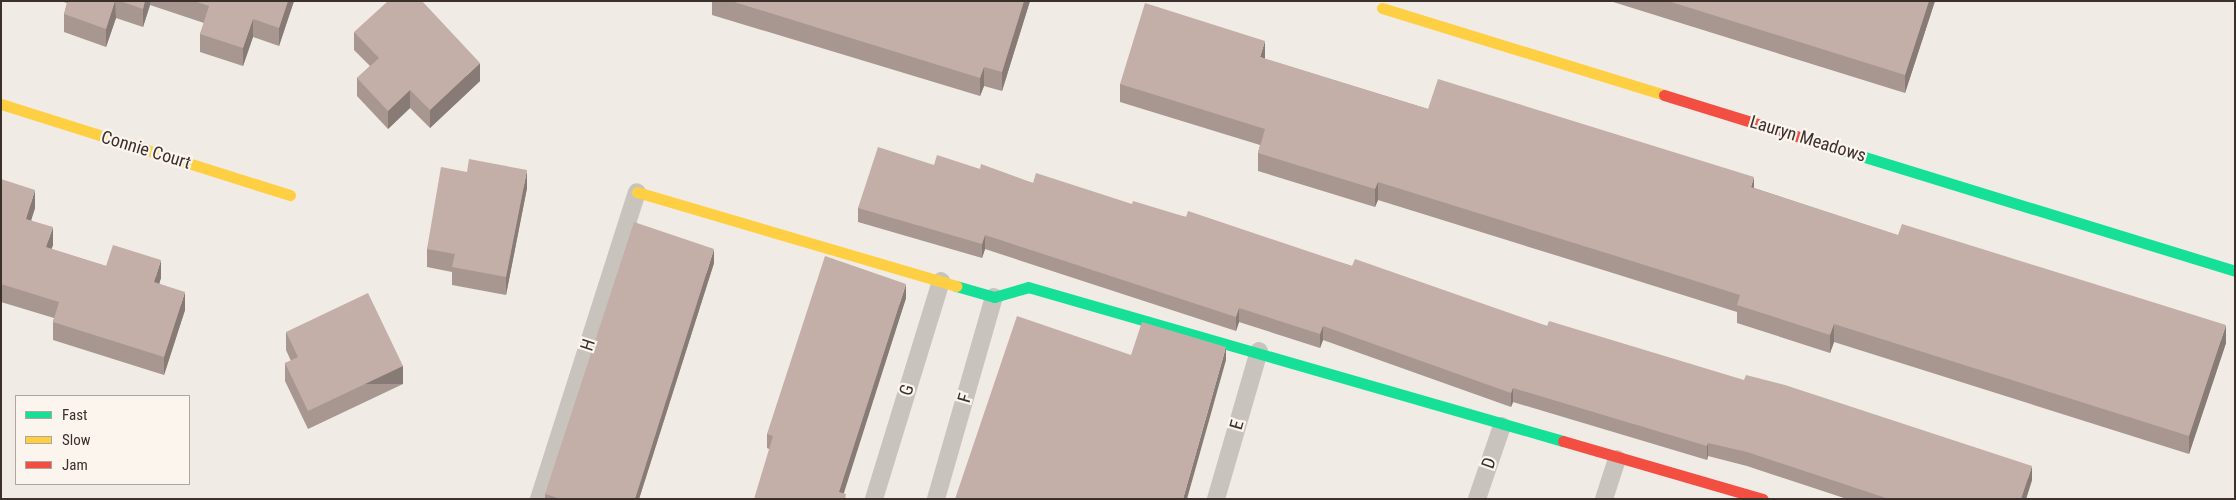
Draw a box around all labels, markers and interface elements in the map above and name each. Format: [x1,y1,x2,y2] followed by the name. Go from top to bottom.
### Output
[1747,111,1869,167] street label: Lauryn Meadows
[99,126,193,174] street label: Connie Court
[576,336,600,354] street label: H
[895,382,919,398] street label: G
[953,391,977,405] street label: F
[15,395,190,485] legend
[62,406,87,424] text: Fast
[1225,418,1249,432] street label: E
[62,431,91,449] text: Slow
[1477,455,1501,471] street label: D
[62,456,88,474] text: Jam

